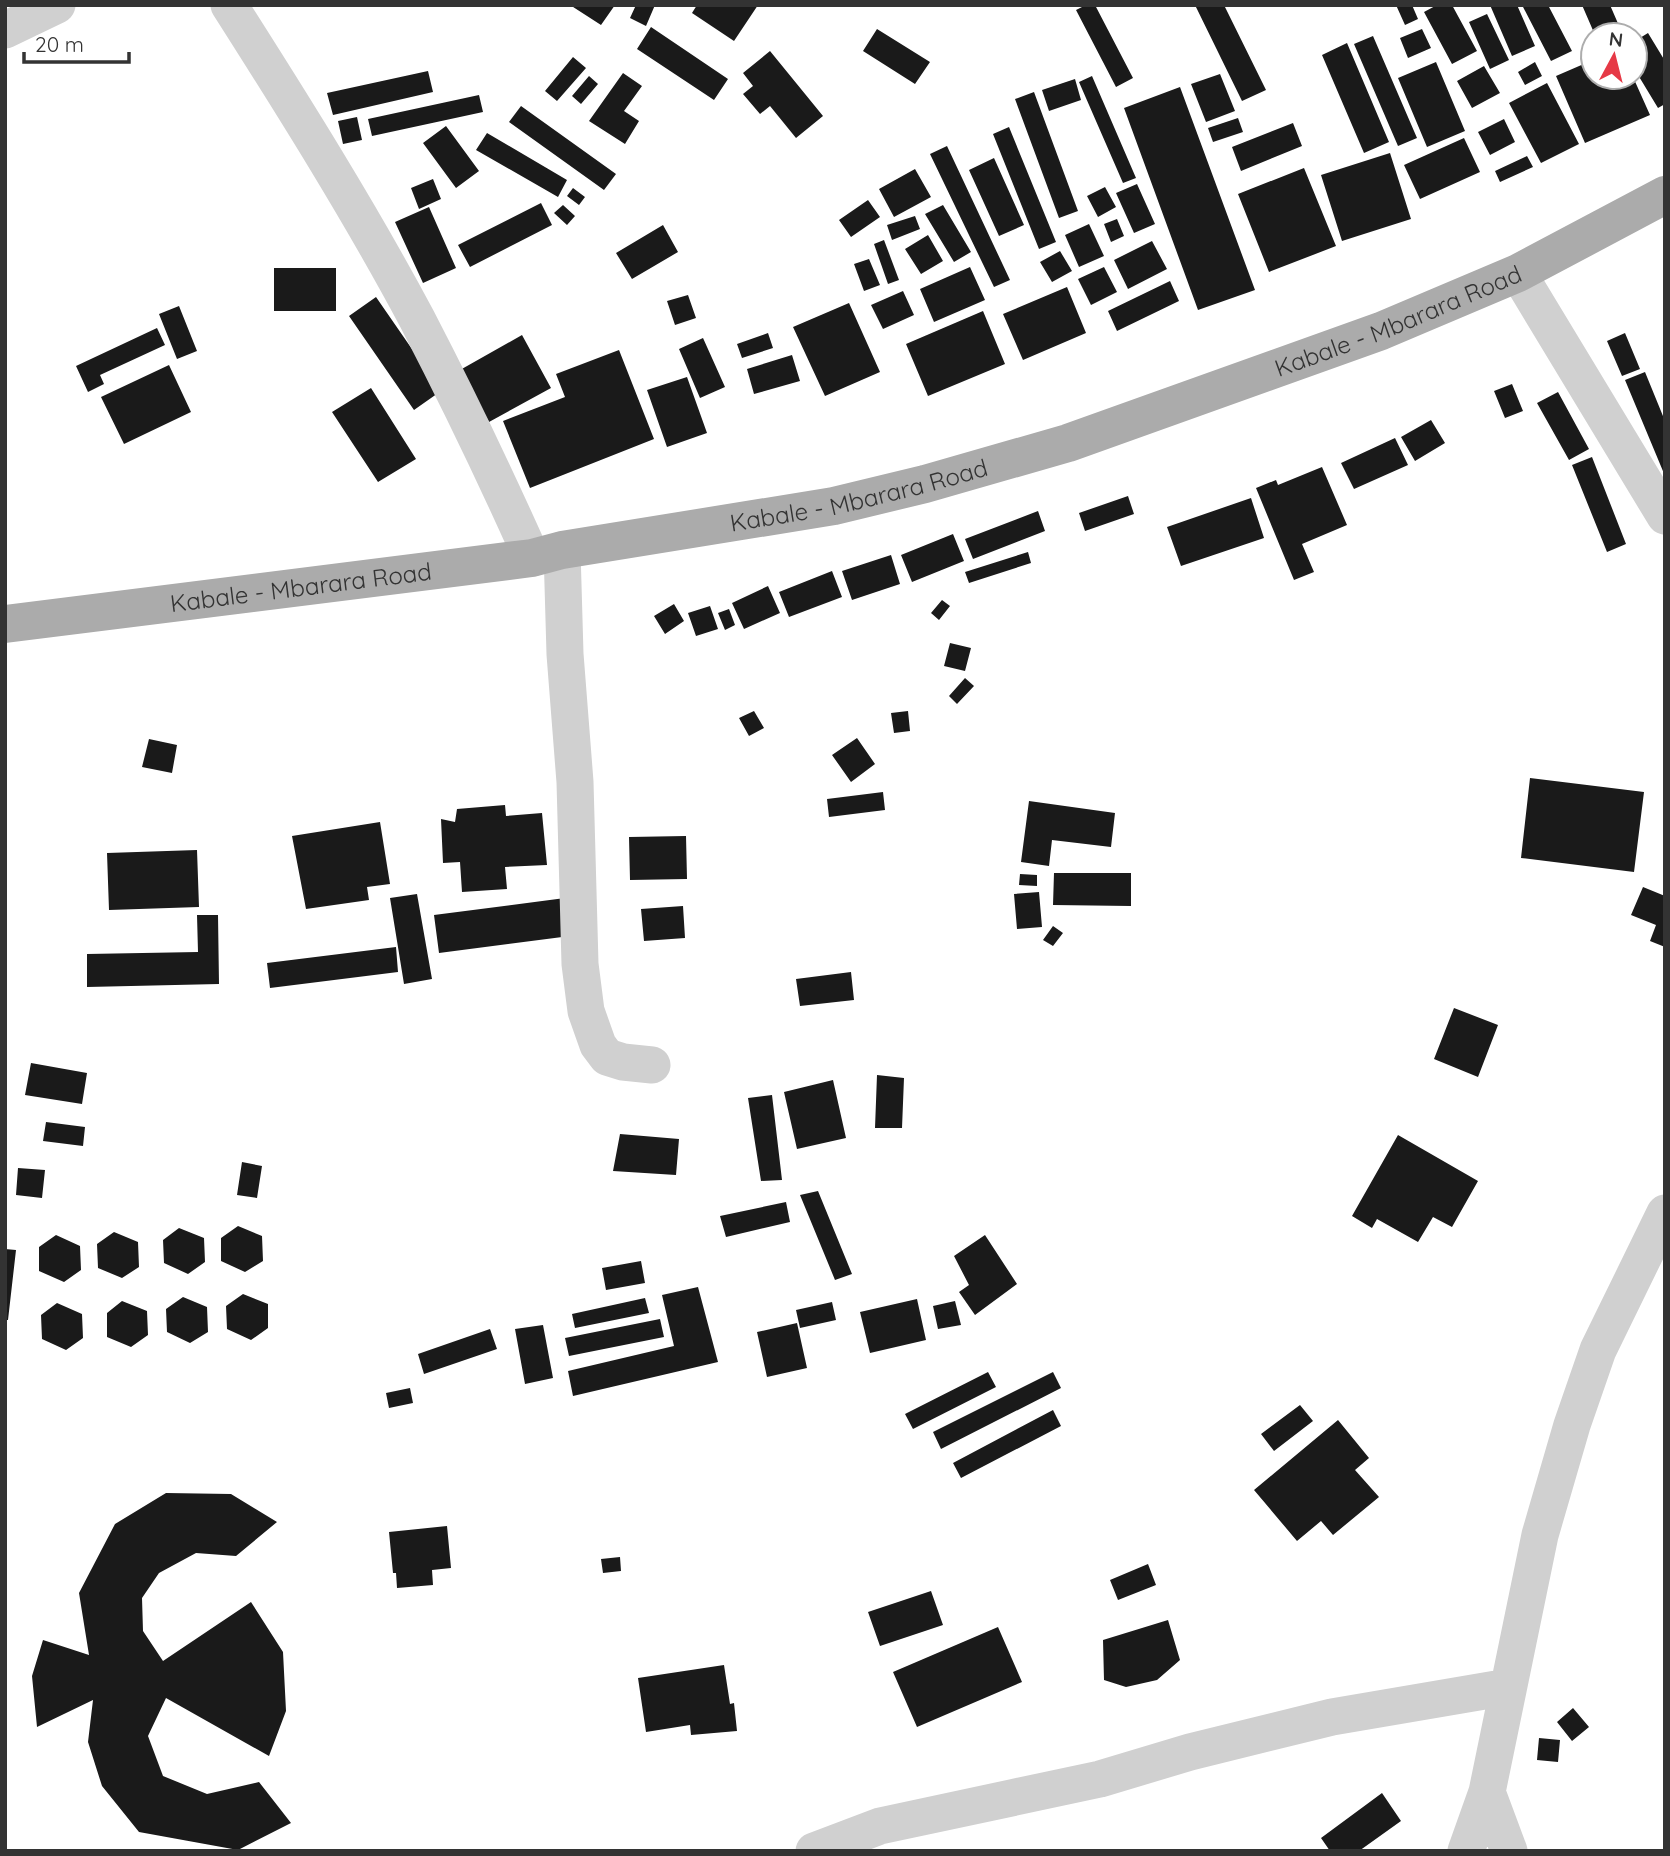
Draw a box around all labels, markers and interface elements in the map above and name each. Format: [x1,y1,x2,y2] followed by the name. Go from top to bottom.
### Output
[24,21,130,65] scale bar
[1579,21,1649,91] north arrow
[1608,26,1624,52] text: N
[35,31,84,57] text: 20 m
[1270,258,1526,383] street label: Kabale - Mbarara Road
[728,452,991,538] street label: Kabale - Mbarara Road
[168,556,433,618] street label: Kabale - Mbarara Road

